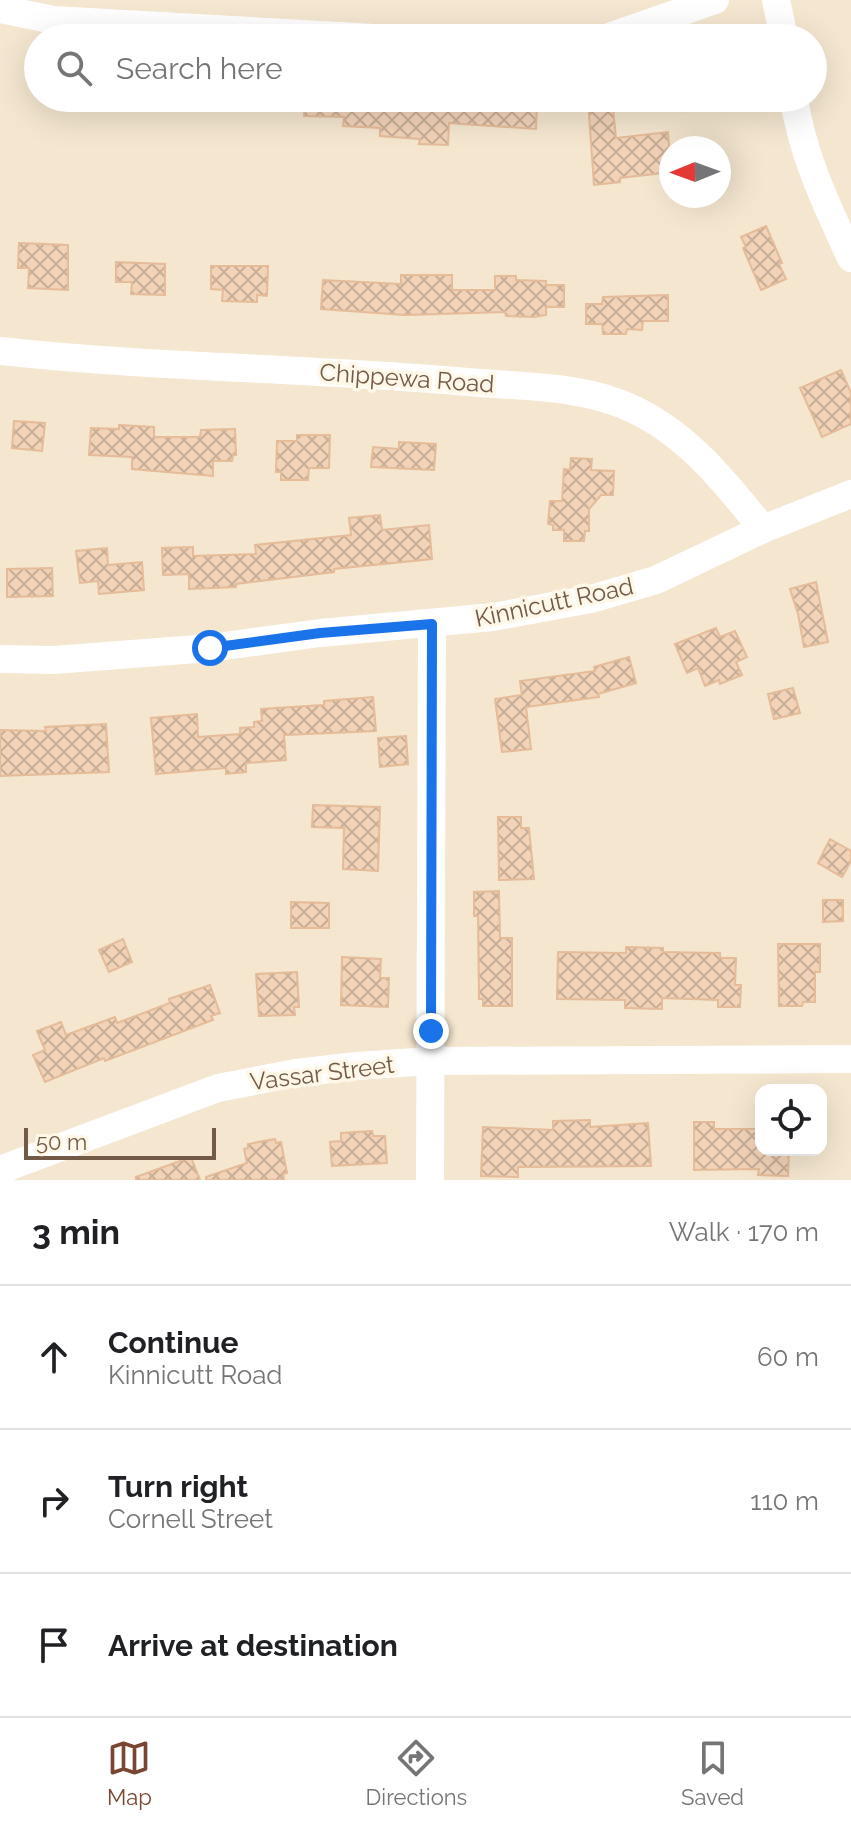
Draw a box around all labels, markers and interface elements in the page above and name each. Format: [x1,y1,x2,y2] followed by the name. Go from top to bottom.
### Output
[24,24,827,112] search box
[52,46,96,90] icon: search
[116,51,283,86] text: Search here
[659,136,731,208] north arrow
[319,357,495,399] street label: Chippewa Road
[472,571,636,633] street label: Kinnicutt Road
[192,630,228,666] route start
[413,1013,449,1049] route end
[248,1050,396,1096] street label: Vassar Street
[755,1084,827,1156] map controls
[755,1084,827,1156] button: locate
[24,1124,216,1160] scale bar
[36,1129,87,1155] text: 50 m
[32,1212,120,1252] text: 3 min
[669,1217,819,1247] text: Walk · 170 m
[108,1325,239,1360] text: Continue
[32,1335,76,1379] icon: ahead
[757,1342,819,1372] text: 60 m
[108,1360,283,1390] text: Kinnicutt Road
[108,1469,248,1504] text: Turn right
[32,1479,76,1523] icon: right
[750,1486,819,1516] text: 110 m
[108,1504,273,1534] text: Cornell Street
[32,1623,76,1667] icon: arrive
[108,1628,398,1663] text: Arrive at destination
[107,1736,152,1810] tab: Map
[366,1736,467,1810] tab: Directions
[681,1736,744,1810] tab: Saved

